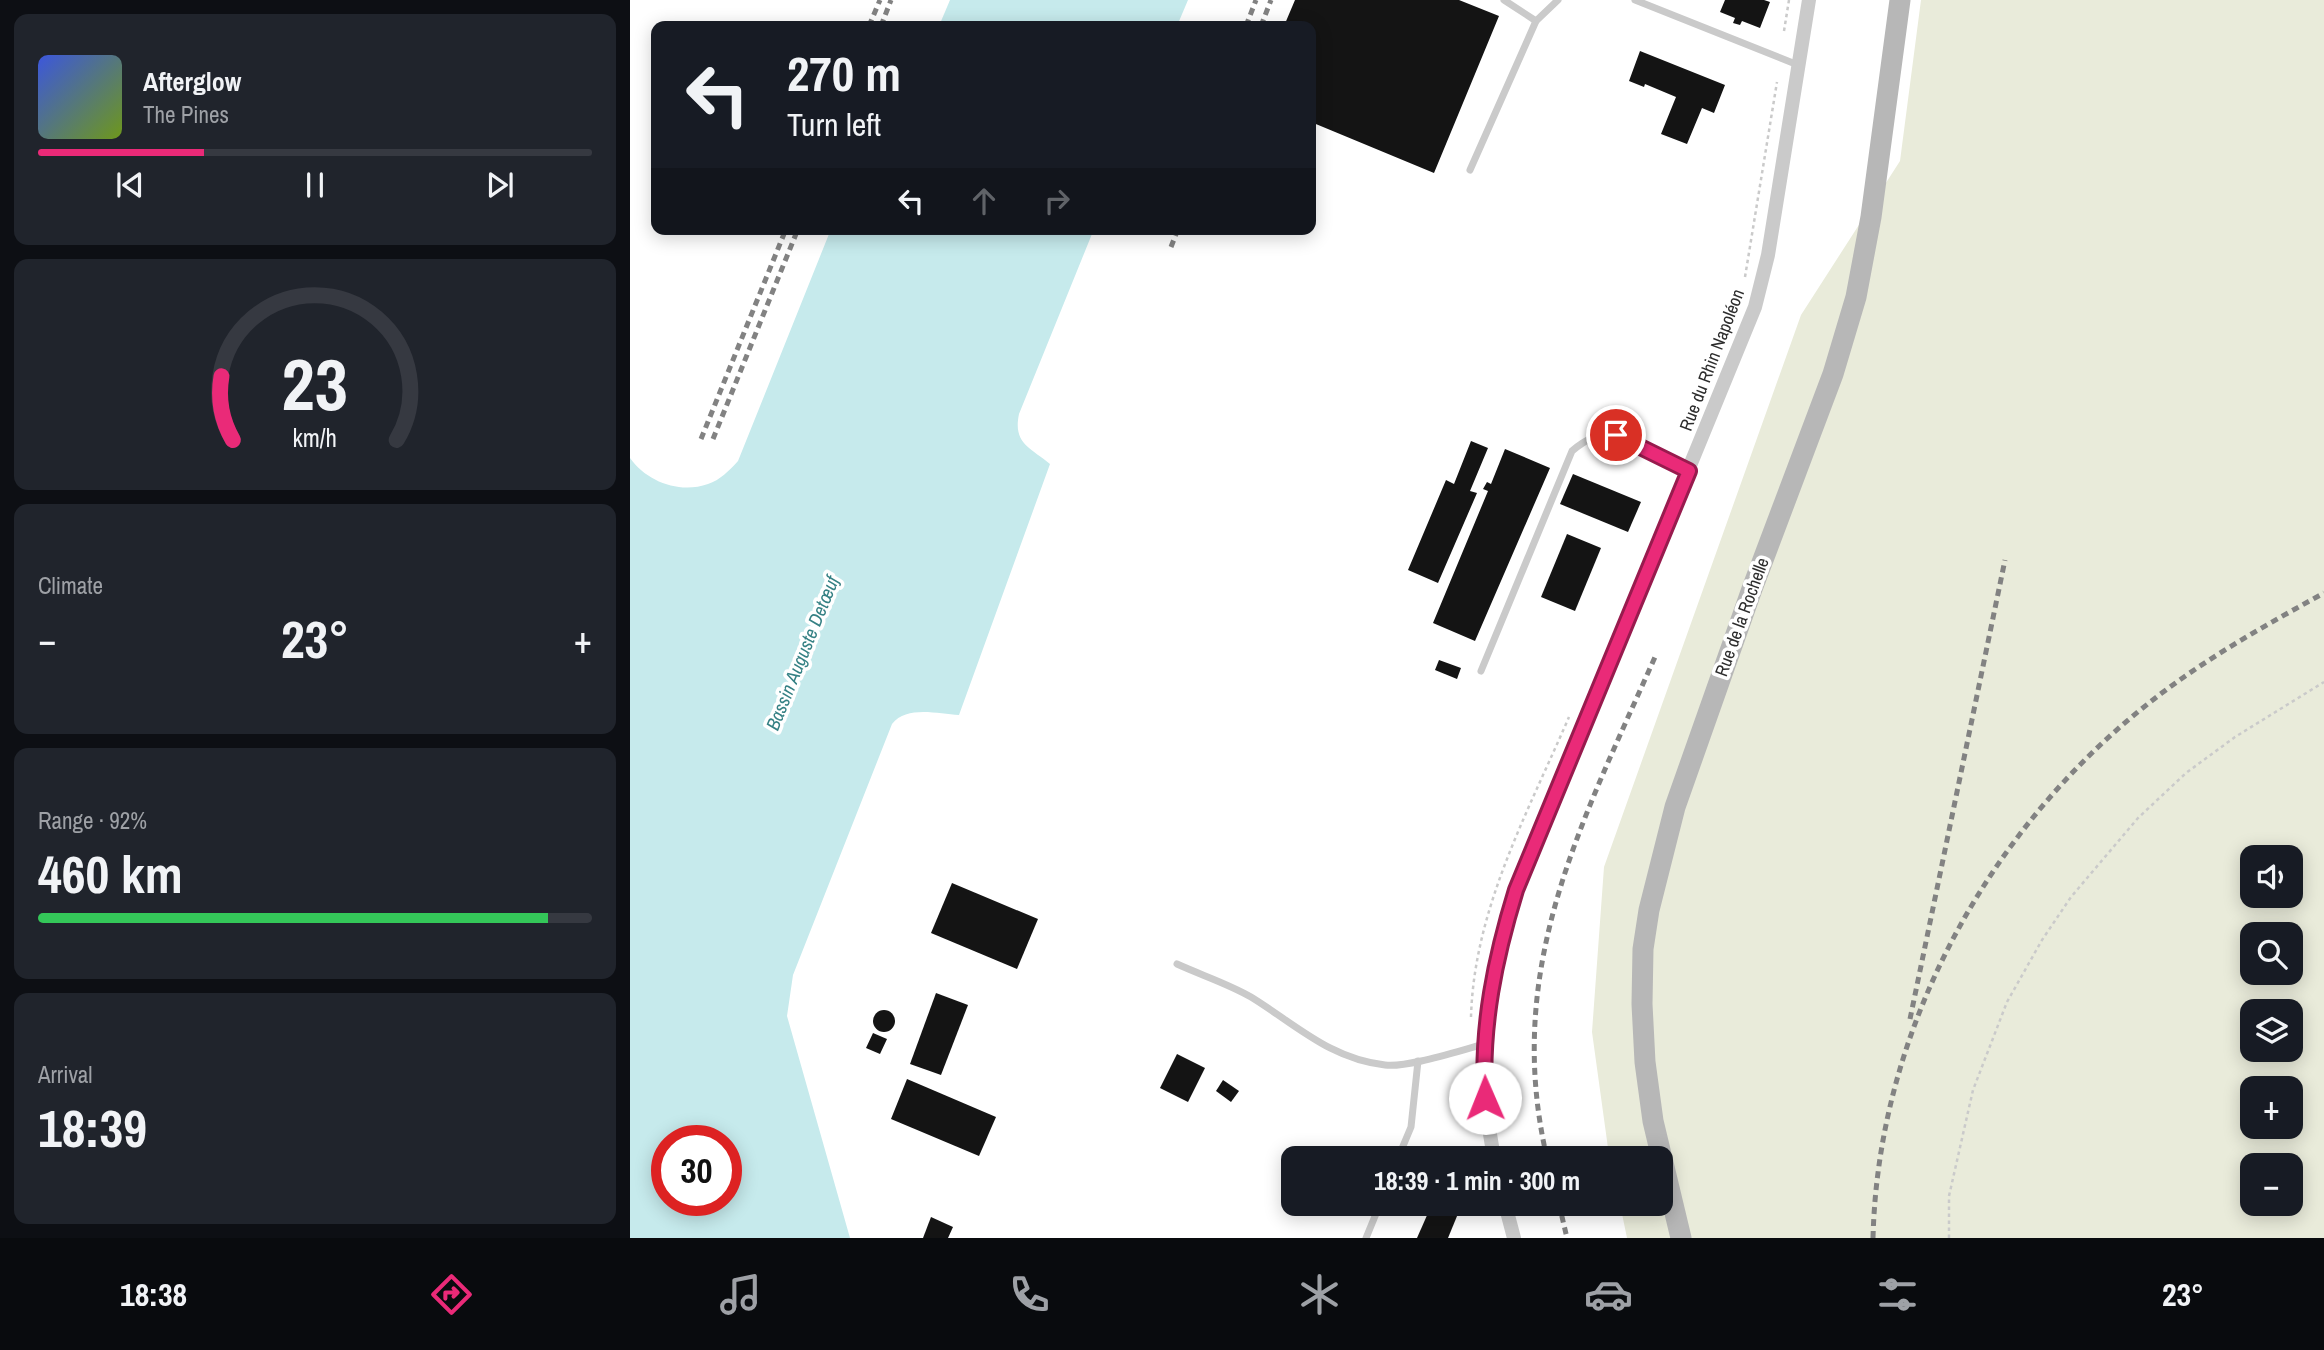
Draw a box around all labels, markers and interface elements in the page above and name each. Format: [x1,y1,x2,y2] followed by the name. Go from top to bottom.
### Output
[787,40,901,106] text: 270 m
[672,49,763,140] icon: left
[143,64,241,99] text: Afterglow
[143,99,229,130] text: The Pines
[787,103,881,146] text: Turn left
[111,166,149,204] icon: previous
[296,166,334,204] icon: pause
[481,166,519,204] icon: next
[892,182,930,220] icon: left
[965,182,1003,220] icon: ahead
[1038,182,1076,220] icon: right
[1673,285,1750,434] street label: Rue du Rhin Napoléon
[282,336,348,434] text: 23
[1586,405,1646,465] pin
[1597,416,1635,454] icon: arrive
[293,421,337,455] text: km/h
[1708,554,1775,680] street label: Rue de la Rochelle
[38,570,103,601] text: Climate
[759,570,845,734] water label: Bassin Auguste Detœuf
[281,604,349,674] text: 23°
[38,614,56,665] text: −
[574,614,592,665] text: +
[38,805,147,836] text: Range · 92%
[38,839,183,909] text: 460 km
[2240,845,2303,1216] map controls
[2240,845,2303,908] button: sound
[2240,922,2303,985] button: search
[2240,999,2303,1062] button: layers
[38,1059,93,1090] text: Arrival
[1448,1061,1522,1135] position arrow
[2240,1076,2303,1139] button: +
[38,1093,147,1163] text: 18:39
[651,1125,742,1216] speed limit sign: 30
[2240,1153,2303,1216] button: −
[1374,1163,1580,1198] text: 18:39 · 1 min · 300 m
[427,1270,476,1319] icon: directions
[716,1270,765,1319] icon: music
[1005,1270,1054,1319] icon: phone
[1295,1270,1344,1319] icon: climate
[1584,1270,1633,1319] icon: car
[1873,1270,1922,1319] icon: filters
[120,1273,187,1316] text: 18:38
[2162,1273,2204,1316] text: 23°

